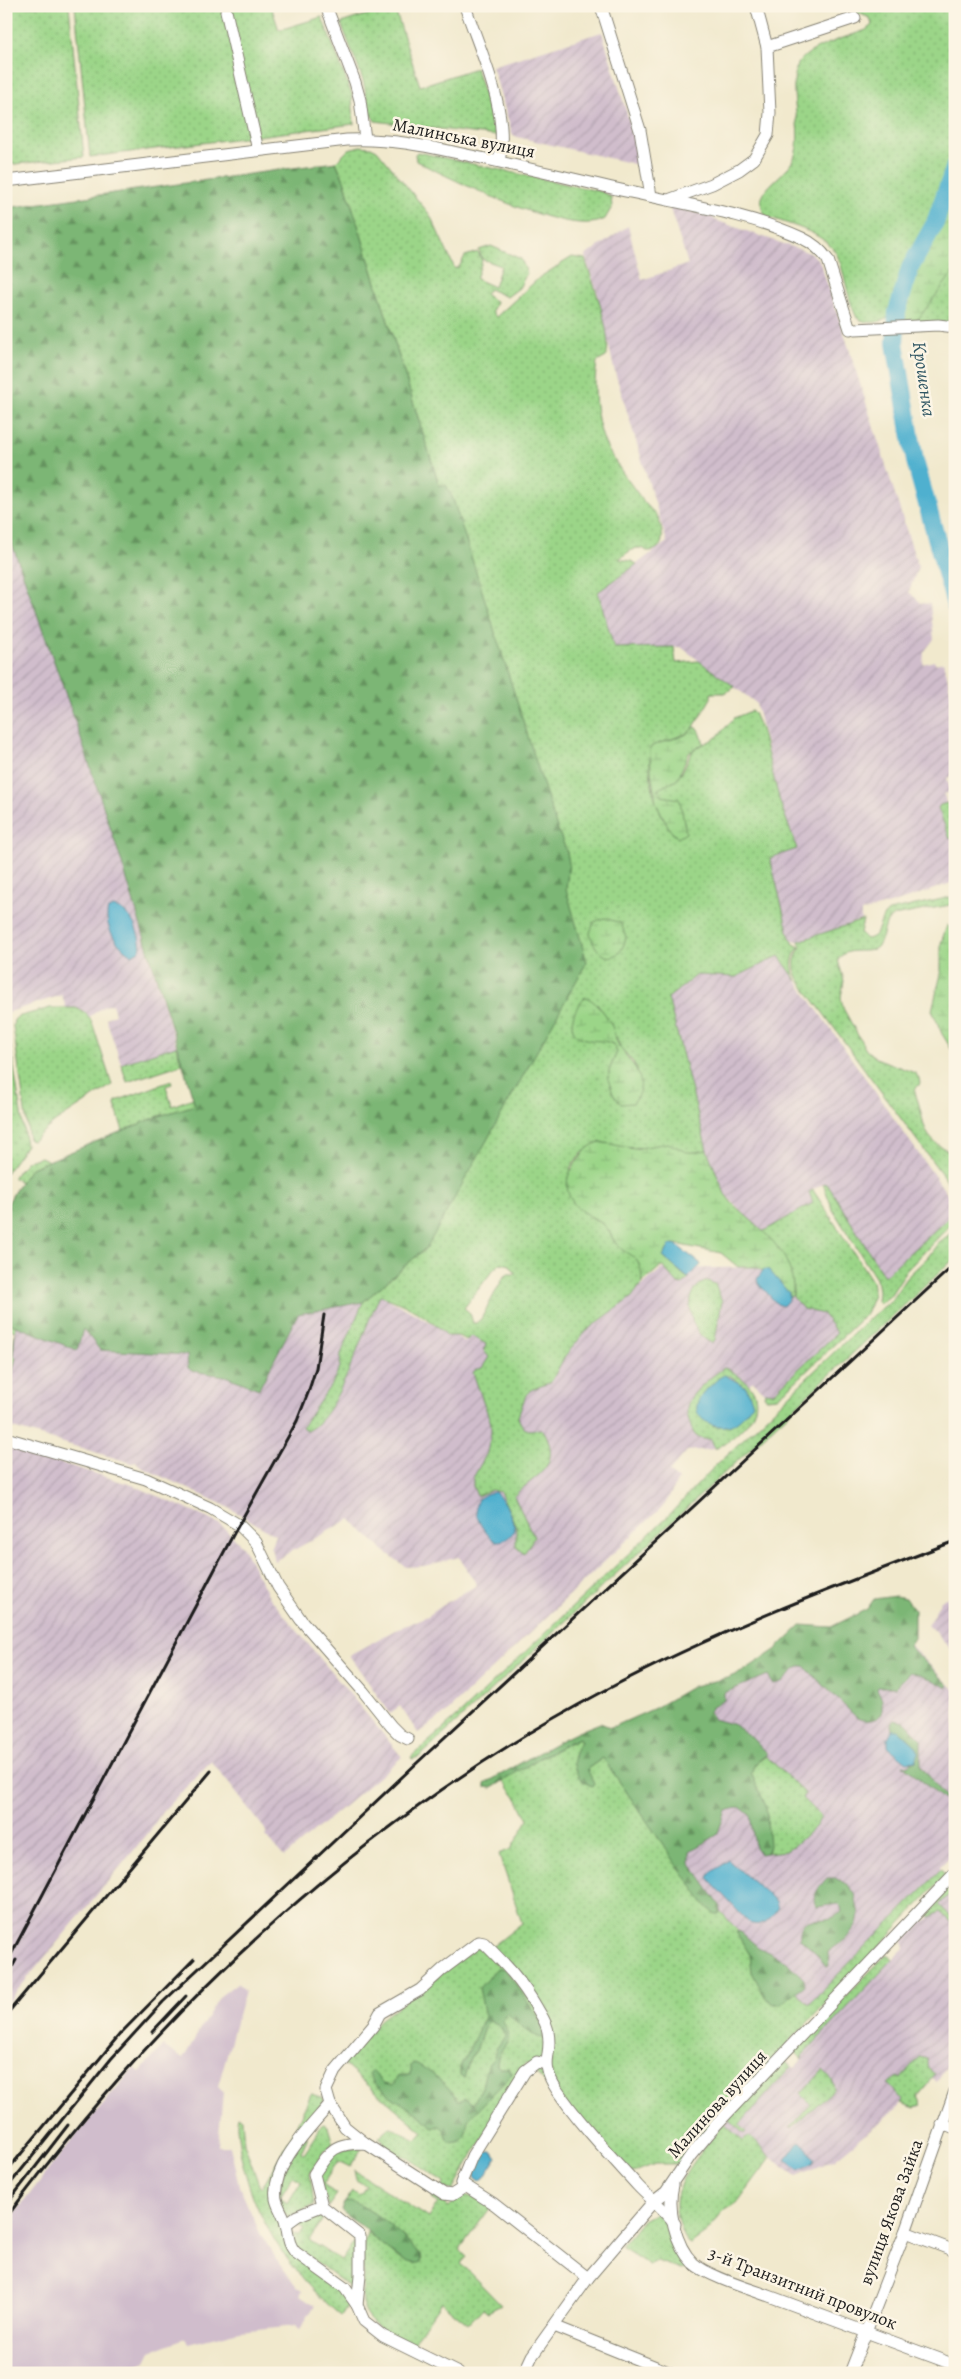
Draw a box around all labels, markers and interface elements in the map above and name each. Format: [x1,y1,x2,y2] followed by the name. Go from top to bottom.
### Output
[391,112,537,164] street label: Малинська вулиця
[906,340,942,419] water label: Крошенка
[662,2045,772,2163] street label: Малинова вулиця
[853,2135,929,2288] street label: вулиця Якова Зайка
[705,2241,901,2335] street label: 3-й Транзитний провулок

